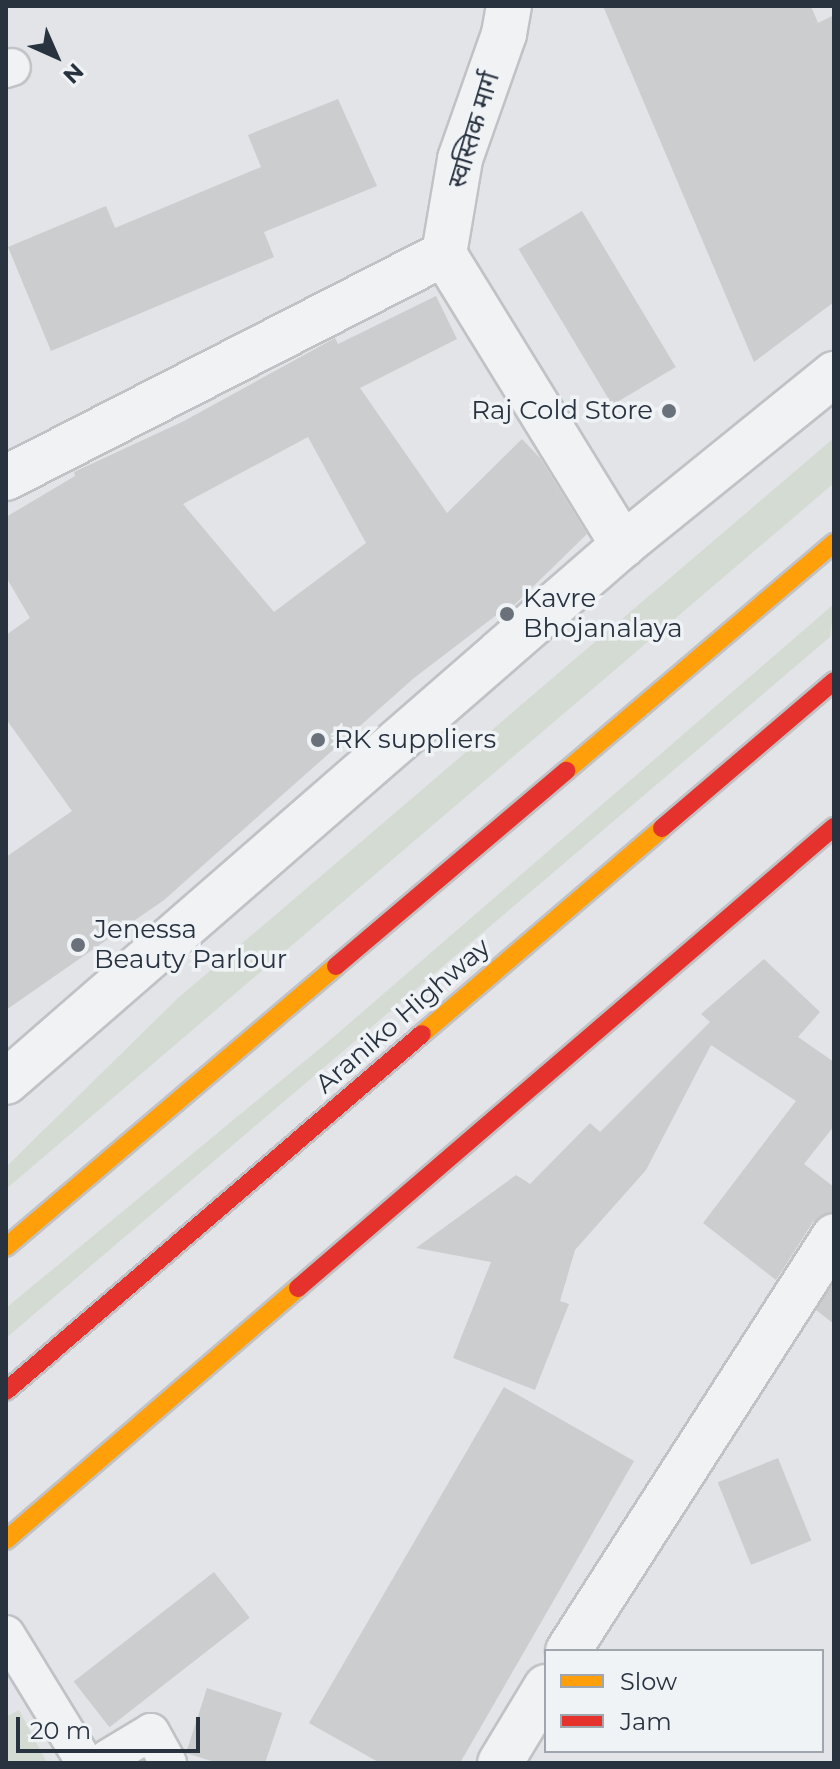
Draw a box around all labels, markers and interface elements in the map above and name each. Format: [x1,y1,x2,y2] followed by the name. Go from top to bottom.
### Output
[16,16,96,96] north arrow
[57,57,89,89] text: N
[442,68,506,192] street label: स्वस्तिक मार्ग
[471,395,653,427] place label: Raj Cold Store
[660,402,678,420] marker: Raj Cold Store
[523,583,683,644] place label: Kavre Bhojanalaya
[498,605,516,623] marker: Kavre Bhojanalaya
[334,724,496,756] place label: RK suppliers
[309,731,327,749] marker: RK suppliers
[94,914,287,976] place label: Jenessa Beauty Parlour
[310,932,496,1100] street label: Araniko Highway
[69,936,87,954] marker: Jenessa Beauty Parlour
[544,1649,824,1753] legend
[620,1667,677,1696] text: Slow
[20,1701,204,1751] scale bar
[620,1707,672,1736] text: Jam
[30,1716,91,1745] text: 20 m

